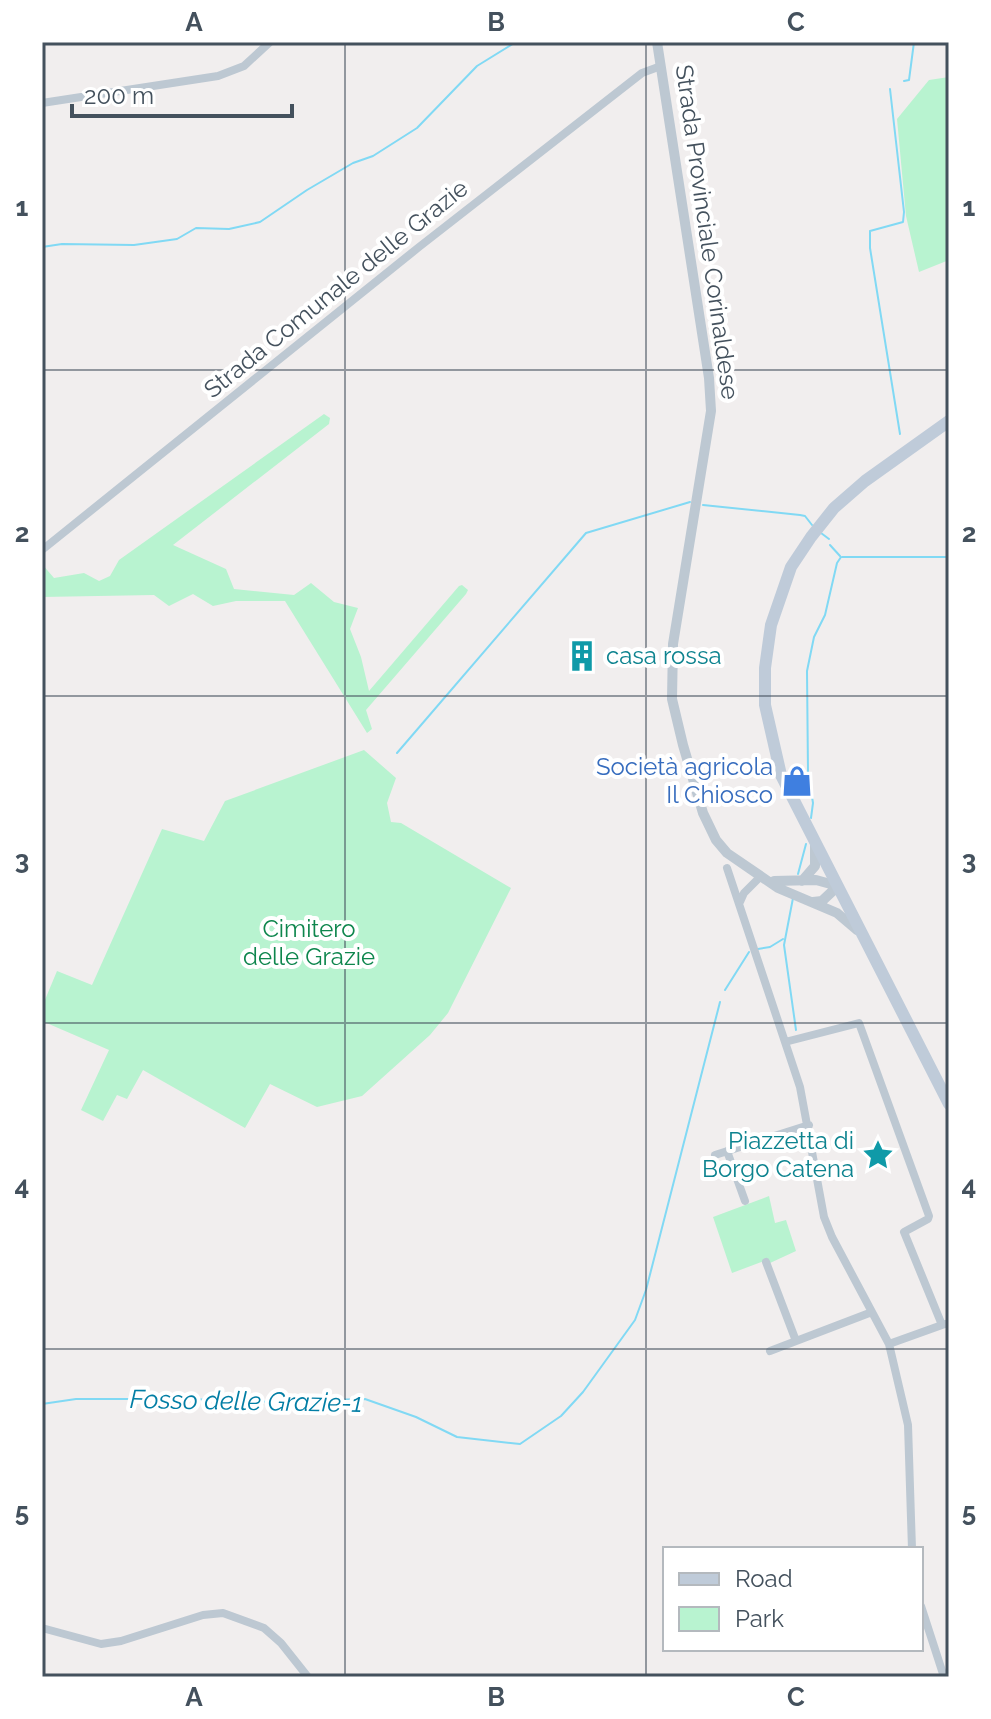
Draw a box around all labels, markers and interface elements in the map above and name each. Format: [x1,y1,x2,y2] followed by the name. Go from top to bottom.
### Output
[185,7,203,37] text: A
[487,7,505,37] text: B
[787,7,805,37] text: C
[670,63,745,401] street label: Strada Provinciale Corinaldese
[72,68,292,118] scale bar
[84,81,154,110] text: 200 m
[198,173,473,404] street label: Strada Comunale delle Grazie
[16,192,29,222] text: 1
[963,192,976,222] text: 1
[15,518,29,548] text: 2
[962,518,976,548] text: 2
[565,639,599,673] building icon: casa rossa
[606,641,722,670] place label: casa rossa
[596,752,773,809] place label: Società agricola Il Chiosco
[780,764,814,798] shop icon: Società agricola Il Chiosco
[15,845,29,875] text: 3
[962,845,976,875] text: 3
[243,914,375,971] park label: Cimitero delle Grazie
[702,1126,854,1183] place label: Piazzetta di Borgo Catena
[861,1138,895,1172] place icon: Piazzetta di Borgo Catena
[15,1171,29,1201] text: 4
[962,1171,976,1201] text: 4
[129,1384,363,1418] water label: Fosso delle Grazie-1
[15,1497,29,1527] text: 5
[962,1497,976,1527] text: 5
[663,1547,923,1651] legend
[735,1564,793,1593] text: Road
[735,1604,784,1633] text: Park
[185,1682,203,1712] text: A
[487,1682,505,1712] text: B
[787,1682,805,1712] text: C

